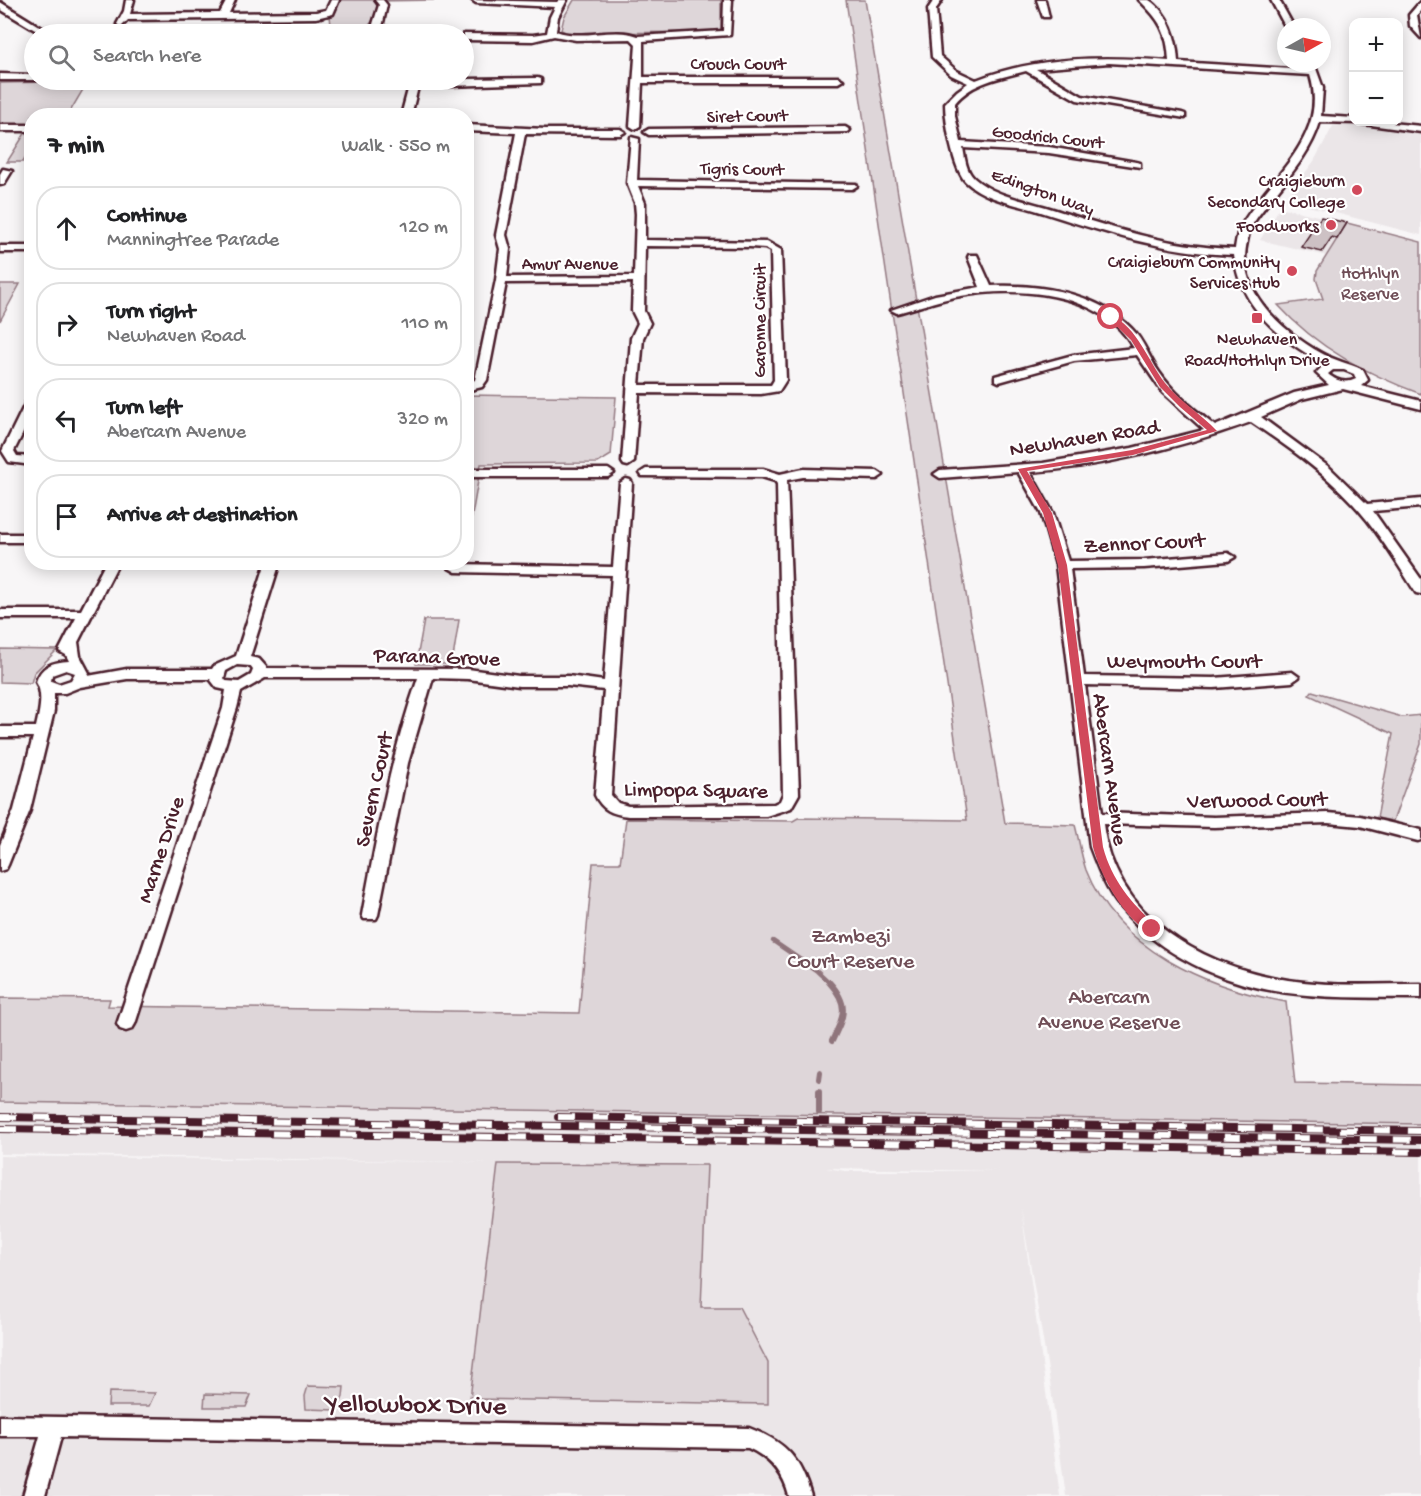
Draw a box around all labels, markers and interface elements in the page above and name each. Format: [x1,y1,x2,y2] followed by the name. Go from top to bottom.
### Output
[1277,18,1331,72] north arrow
[1349,18,1403,126] map controls
[1349,18,1403,72] button: +
[24,24,474,90] search box
[45,41,78,74] icon: search
[93,44,201,70] text: Search here
[690,55,787,76] street label: Crouch Court
[1349,72,1403,126] button: −
[706,106,789,129] street label: Siret Court
[991,122,1106,155] street label: Goodrich Court
[48,132,104,163] text: 7 min
[341,136,450,159] text: Walk · 550 m
[699,159,786,182] street label: Tigris Court
[988,165,1097,222] street label: Edington Way
[1207,172,1346,214] place label: Craigieburn Secondary College
[1350,183,1364,197] marker: Craigieburn Secondary College
[107,204,187,230] text: Continue
[50,212,83,245] icon: ahead
[400,217,448,240] text: 120 m
[1235,217,1320,238] place label: Foodworks
[1324,218,1338,232] marker: Foodworks
[107,230,279,253] text: Manningtree Parade
[1108,253,1280,295] place label: Craigieburn Community Services Hub
[522,255,619,276] street label: Amur Avenue
[751,263,772,378] street label: Garonne Circuit
[1285,264,1299,278] marker: Craigieburn Community Services Hub
[1341,264,1400,306] park label: Hothlyn Reserve
[107,300,195,326] text: Turn right
[1097,303,1123,329] route start
[50,308,83,341] icon: right
[1250,311,1264,325] marker: Newhaven Road/Hothlyn Drive
[402,313,448,336] text: 110 m
[107,326,245,349] text: Newhaven Road
[1184,330,1330,372] place label: Newhaven Road/Hothlyn Drive
[107,396,181,422] text: Turn left
[50,404,83,437] icon: left
[398,409,448,432] text: 320 m
[1008,415,1164,465] street label: Newhaven Road
[107,422,246,445] text: Abercarn Avenue
[50,500,83,533] icon: arrive
[107,503,297,529] text: Arrive at destination
[1083,529,1207,561] street label: Zennor Court
[372,644,501,674] street label: Parana Grove
[1107,650,1263,676] street label: Weymouth Court
[1085,692,1132,848] street label: Abercarn Avenue
[351,728,401,850] street label: Severn Court
[624,778,769,806] street label: Limpopa Square
[1186,788,1329,816] street label: Verwood Court
[133,793,192,907] street label: Marne Drive
[1138,915,1164,941] route end
[788,925,915,976] park label: Zambezi Court Reserve
[1038,986,1181,1037] park label: Abercarn Avenue Reserve
[322,1389,508,1425] street label: Yellowbox Drive

